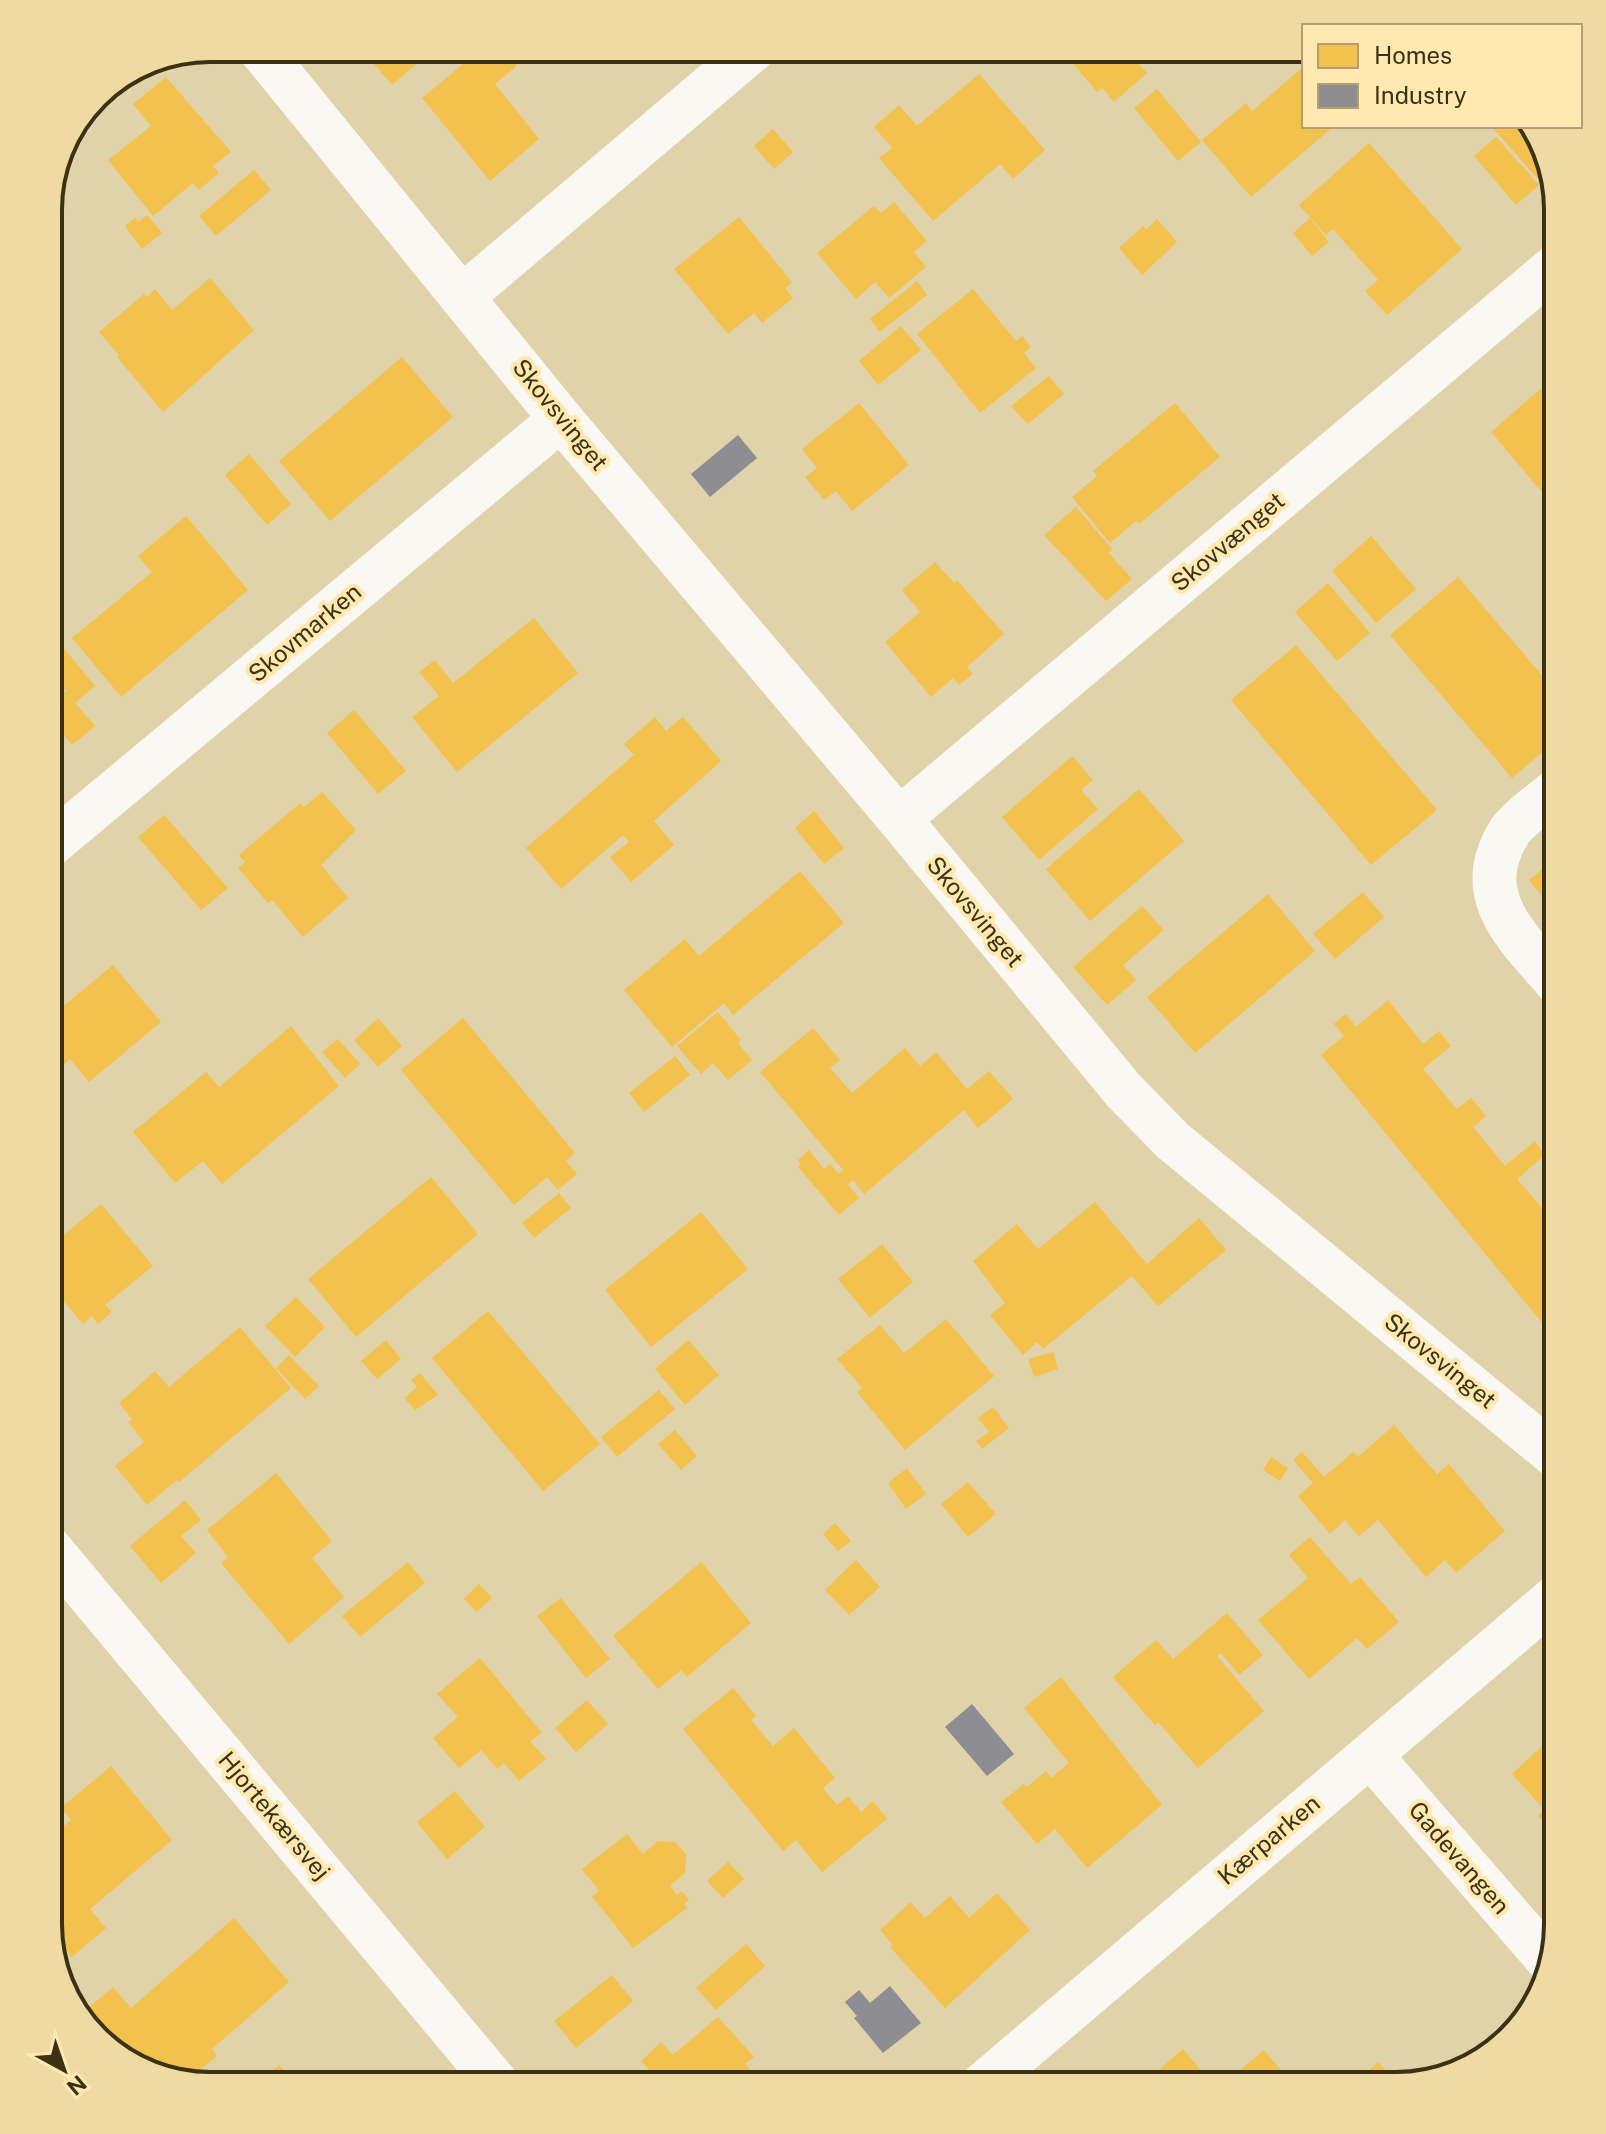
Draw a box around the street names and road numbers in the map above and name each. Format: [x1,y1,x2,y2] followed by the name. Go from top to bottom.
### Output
[507,353,614,476] street label: Skovsvinget
[1165,486,1290,597] street label: Skovvænget
[242,577,366,687] street label: Skovmarken
[922,851,1030,972] street label: Skovsvinget
[1379,1307,1502,1414] street label: Skovsvinget
[213,1746,336,1885] street label: Hjortekærsvej
[1212,1788,1325,1890] street label: Kærparken
[1403,1796,1516,1919] street label: Gadevangen

